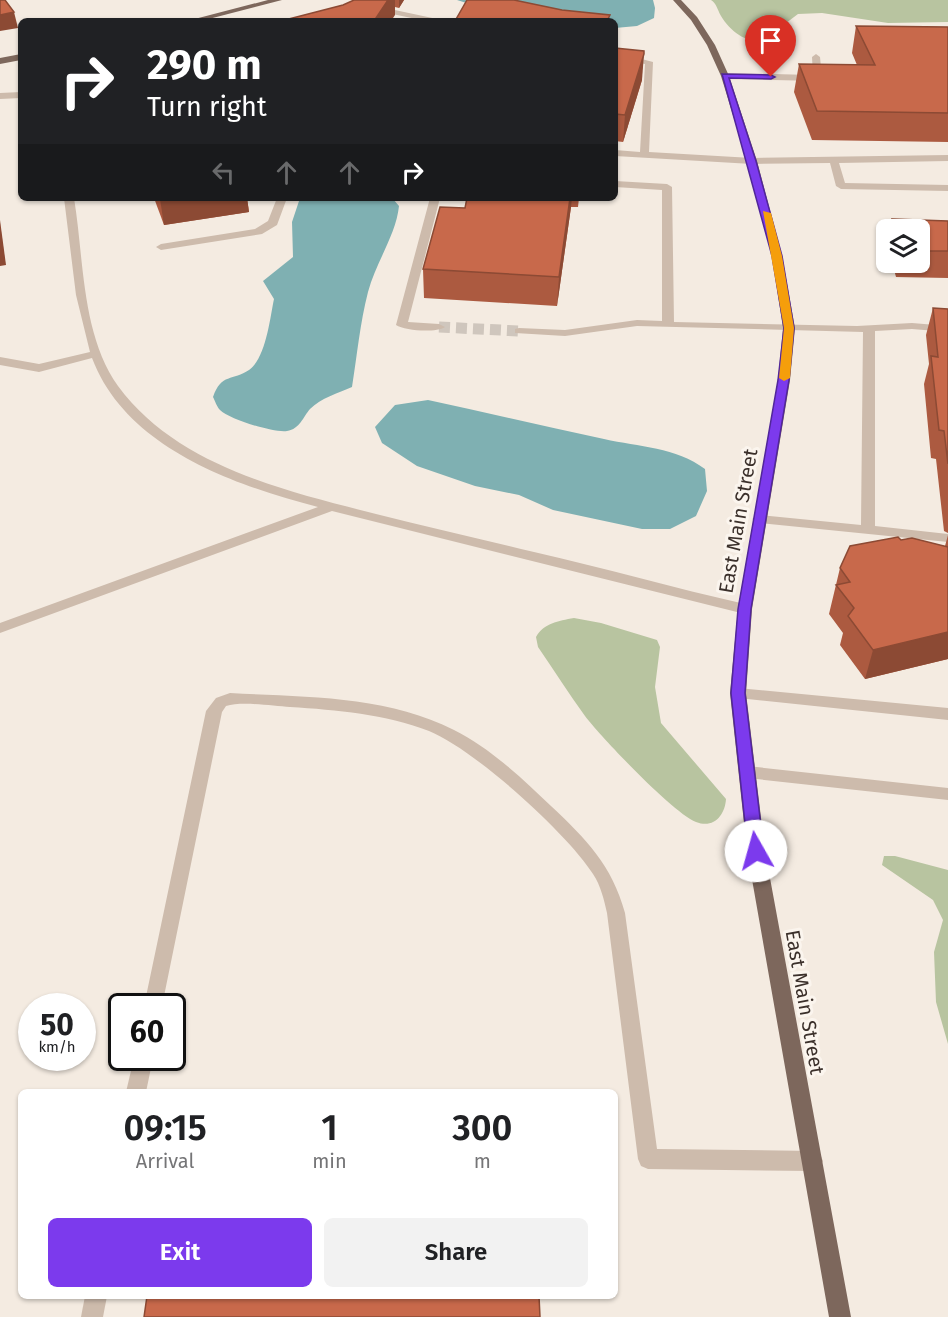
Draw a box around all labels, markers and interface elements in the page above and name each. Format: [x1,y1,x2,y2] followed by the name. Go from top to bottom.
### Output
[745,15,796,77] pin
[754,24,787,57] icon: arrive
[147,40,262,90] text: 290 m
[48,42,126,120] icon: right
[147,91,267,123] text: Turn right
[207,156,240,189] icon: left
[270,156,303,189] icon: ahead
[333,156,366,189] icon: ahead
[396,156,429,189] icon: right
[876,219,930,273] map controls
[876,219,930,273] button: layers
[713,446,763,595] street label: East Main Street
[724,819,788,883] position arrow
[780,928,830,1077] street label: East Main Street
[108,993,186,1071] speed limit sign: 60
[40,1007,74,1043] text: 50
[38,1038,76,1056] text: km/h
[124,1106,207,1150] text: 09:15
[321,1106,338,1150] text: 1
[452,1106,512,1150] text: 300
[136,1149,194,1173] text: Arrival
[312,1149,347,1173] text: min
[474,1149,491,1173] text: m
[48,1218,312,1287] button: Exit
[324,1218,588,1287] button: Share

